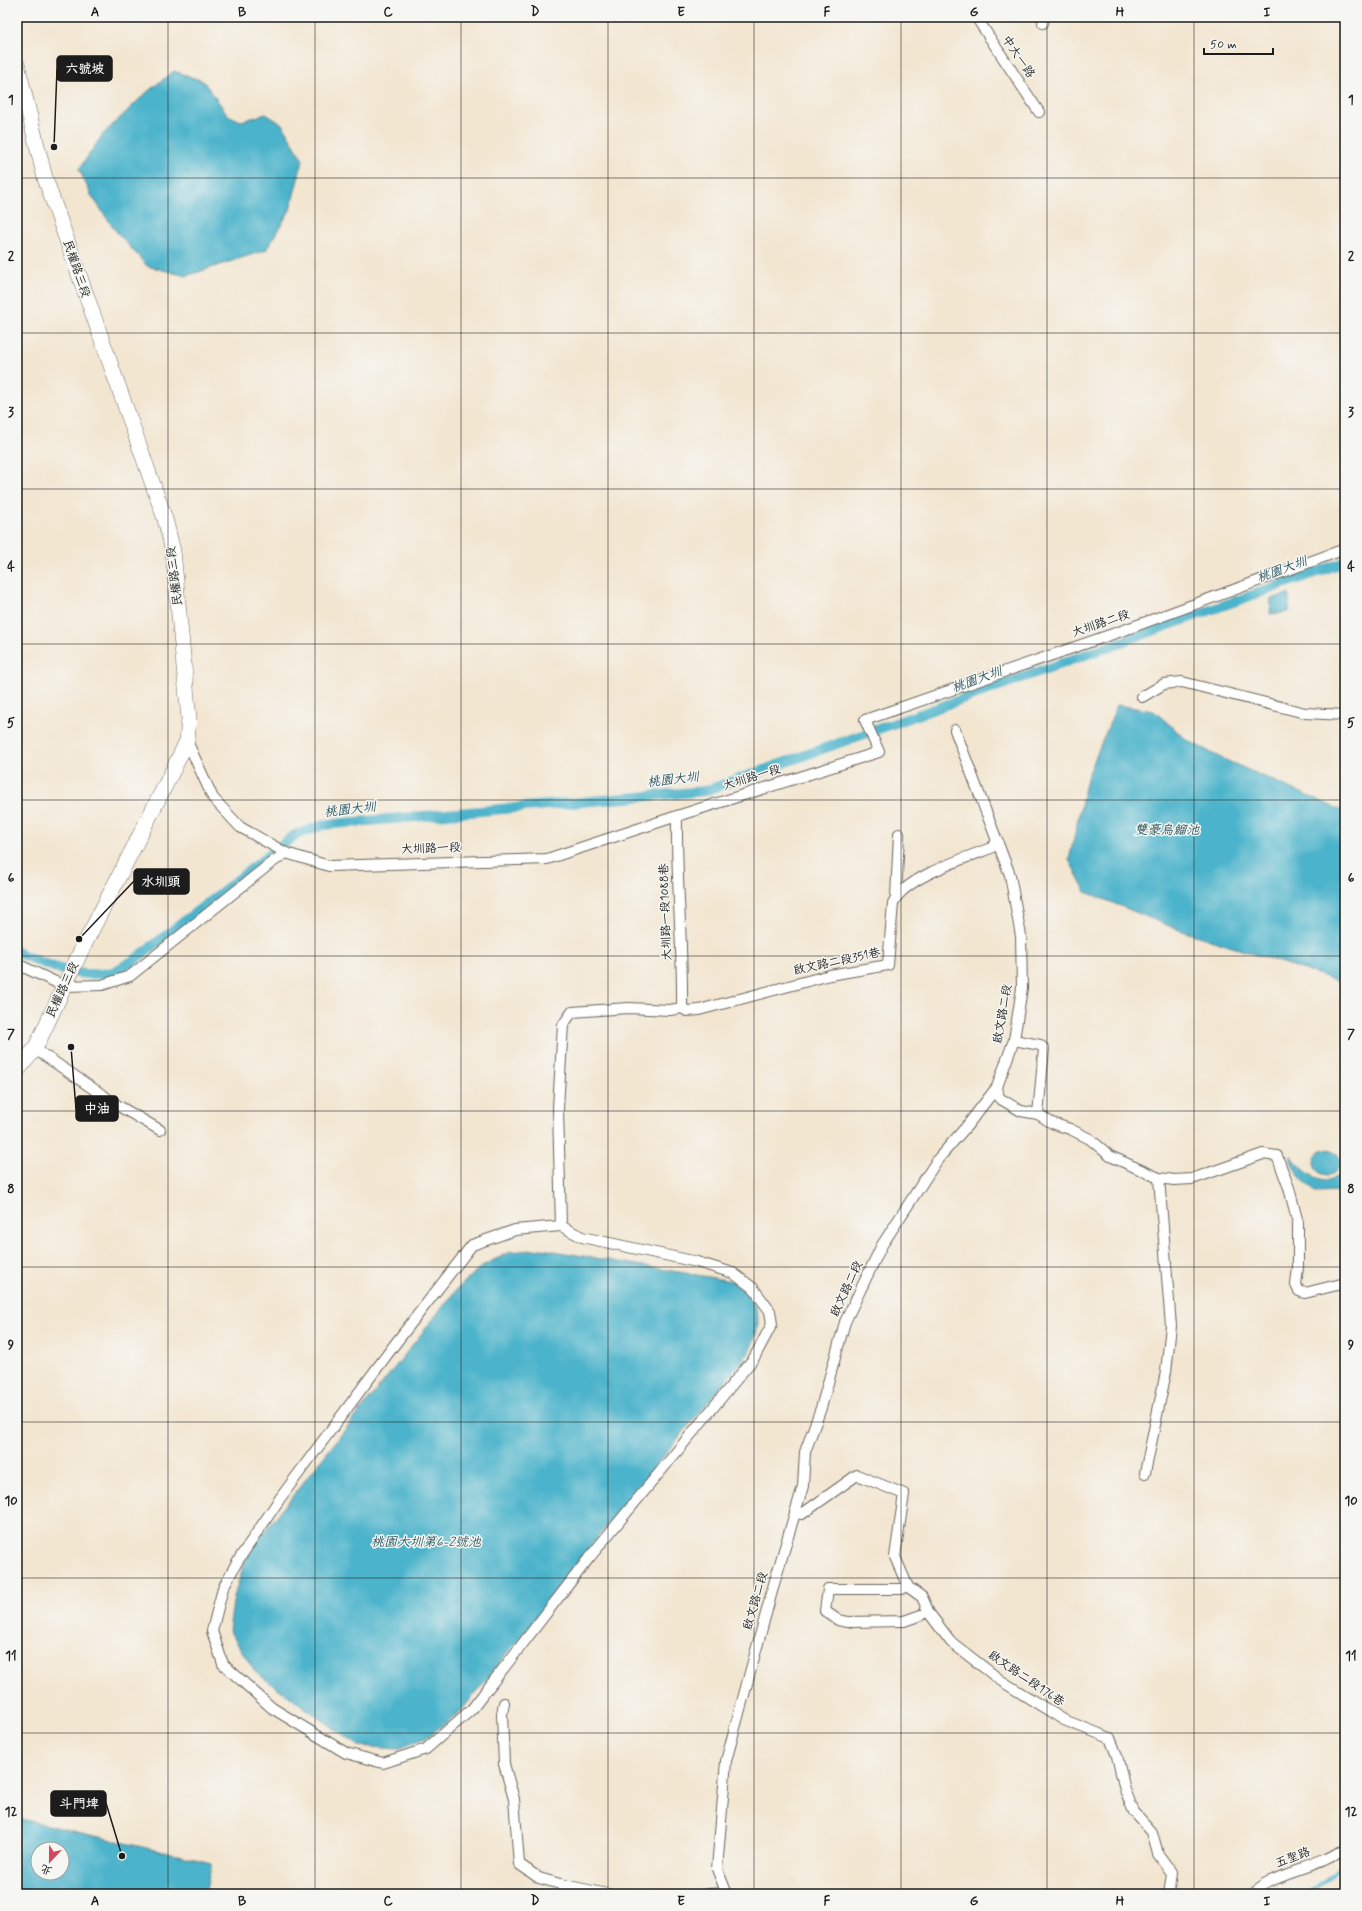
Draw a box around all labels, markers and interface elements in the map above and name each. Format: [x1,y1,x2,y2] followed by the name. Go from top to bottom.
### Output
[91,4,99,21] text: A
[238,4,247,21] text: B
[383,4,393,21] text: C
[531,4,540,21] text: D
[677,4,685,21] text: E
[824,4,831,21] text: F
[970,4,979,21] text: G
[1116,4,1125,21] text: H
[1264,4,1271,21] text: I
[1204,30,1273,56] scale bar
[998,33,1038,81] street label: 中大一路
[1210,37,1237,53] text: 50 m
[57,56,112,81] callout: 六號坡
[65,61,105,78] text: 六號坡
[8,92,14,109] text: 1
[1348,92,1354,109] text: 1
[59,238,93,300] street label: 民權路三段
[8,248,15,265] text: 2
[1348,248,1355,265] text: 2
[8,404,14,421] text: 3
[1348,404,1354,421] text: 3
[163,545,187,607] street label: 民權路三段
[1255,552,1311,587] water label: 桃園大圳
[7,559,15,576] text: 4
[1347,559,1355,576] text: 4
[1070,607,1132,641] street label: 大圳路二段
[950,662,1006,697] water label: 桃園大圳
[7,715,15,732] text: 5
[1347,715,1355,732] text: 5
[721,762,783,794] street label: 大圳路一段
[646,769,702,791] water label: 桃園大圳
[323,799,379,821] water label: 桃園大圳
[1134,822,1200,839] water label: 雙豪烏鰡池
[401,840,461,858] street label: 大圳路一段
[656,863,676,961] street label: 大圳路一段1088巷
[134,869,189,894] callout: 水圳頭
[8,870,15,887] text: 6
[1348,870,1355,887] text: 6
[141,874,181,891] text: 水圳頭
[792,945,882,979] street label: 啟文路二段351巷
[43,959,83,1021] street label: 民權路三段
[990,983,1016,1045] street label: 啟文路二段
[7,1026,15,1043] text: 7
[1347,1026,1355,1043] text: 7
[76,1096,118,1121] callout: 中油
[84,1101,110,1118] text: 中油
[7,1181,15,1198] text: 8
[1347,1181,1355,1198] text: 8
[827,1258,867,1320] street label: 啟文路二段
[8,1337,15,1354] text: 9
[1348,1337,1355,1354] text: 9
[4,1493,18,1510] text: 10
[1344,1493,1358,1510] text: 10
[371,1534,482,1551] water label: 桃園大圳第6-2號池
[740,1570,772,1632] street label: 啟文路二段
[985,1647,1067,1711] street label: 啟文路二段176巷
[5,1648,17,1665] text: 11
[1345,1648,1357,1665] text: 11
[51,1791,106,1816] callout: 斗門埤
[59,1796,99,1813] text: 斗門埤
[5,1804,17,1821] text: 12
[1345,1804,1357,1821] text: 12
[30,1841,70,1881] north arrow
[1273,1844,1313,1872] street label: 五聖路
[39,1861,54,1878] text: 北
[91,1893,99,1910] text: A
[238,1893,247,1910] text: B
[383,1893,393,1910] text: C
[531,1893,540,1910] text: D
[677,1893,685,1910] text: E
[824,1893,831,1910] text: F
[970,1893,979,1910] text: G
[1116,1893,1125,1910] text: H
[1264,1893,1271,1910] text: I

